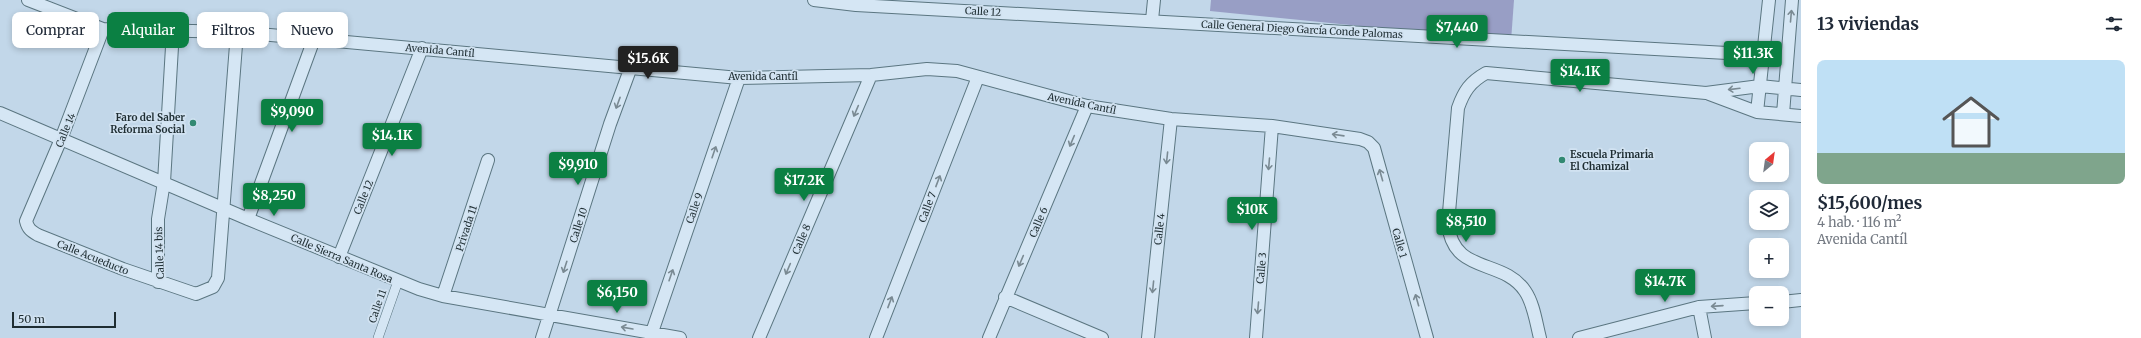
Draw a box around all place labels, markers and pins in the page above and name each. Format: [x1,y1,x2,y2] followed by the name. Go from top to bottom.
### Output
[1424,15,1490,49] pin: $7,440
[1720,41,1786,75] pin: $11.3K
[615,46,681,80] pin: $15.6K
[1547,59,1613,93] pin: $14.1K
[259,99,325,133] pin: $9,090
[110,111,186,136] place label: Faro del Saber Reforma Social
[188,118,198,128] marker: Faro del Saber Reforma Social
[359,123,425,157] pin: $14.1K
[1570,148,1654,173] place label: Escuela Primaria El Chamizal
[545,152,611,186] pin: $9,910
[1557,155,1567,165] marker: Escuela Primaria El Chamizal
[771,168,837,202] pin: $17.2K
[241,183,307,217] pin: $8,250
[1228,197,1276,231] pin: $10K
[1433,209,1499,243] pin: $8,510
[1632,269,1698,303] pin: $14.7K
[584,280,650,314] pin: $6,150

